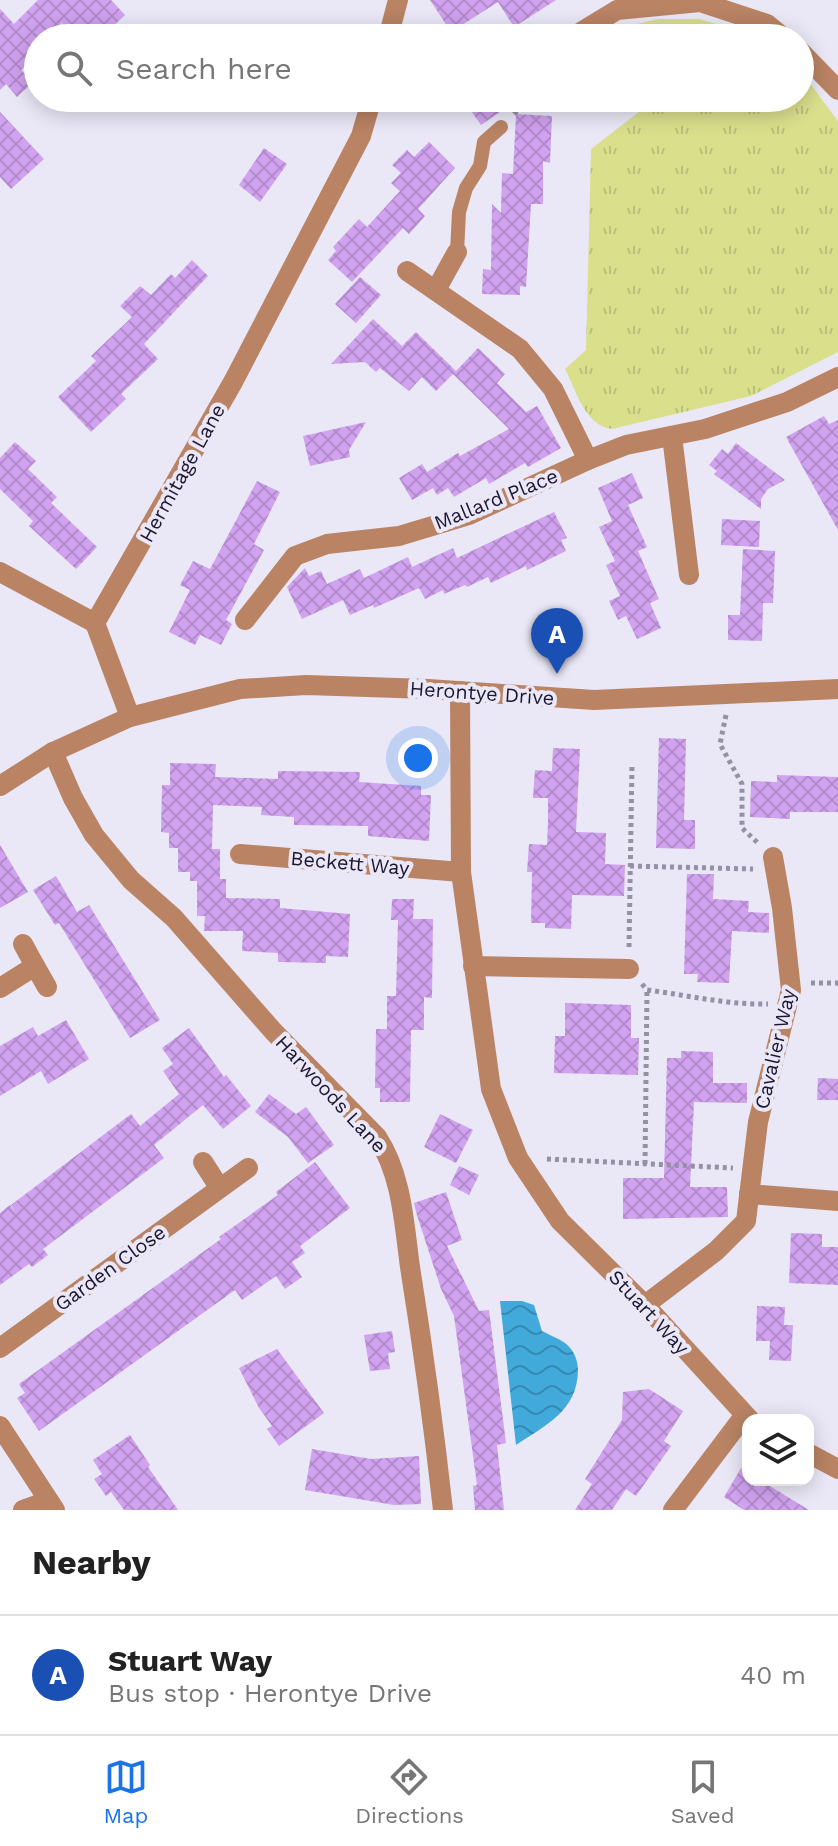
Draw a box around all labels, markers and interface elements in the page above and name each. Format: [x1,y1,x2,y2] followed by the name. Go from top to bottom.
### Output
[24,24,814,112] search box
[52,46,96,90] icon: search
[116,51,292,86] text: Search here
[134,400,230,546] street label: Hermitage Lane
[431,463,561,535] street label: Mallard Place
[531,608,583,674] pin: A
[409,676,555,710] street label: Herontye Drive
[398,738,438,778] your location
[290,846,411,880] street label: Beckett Way
[750,986,801,1111] street label: Cavalier Way
[271,1030,391,1158] street label: Harwoods Lane
[50,1220,170,1316] street label: Garden Close
[604,1265,695,1360] street label: Stuart Way
[742,1414,814,1486] map controls
[742,1414,814,1486] button: layers
[32,1542,151,1582] text: Nearby
[108,1643,272,1678] text: Stuart Way
[49,1660,67,1690] text: A
[740,1660,806,1690] text: 40 m
[108,1678,432,1708] text: Bus stop · Herontye Drive
[103,1755,148,1828] tab: Map
[355,1755,464,1828] tab: Directions
[671,1755,735,1828] tab: Saved

